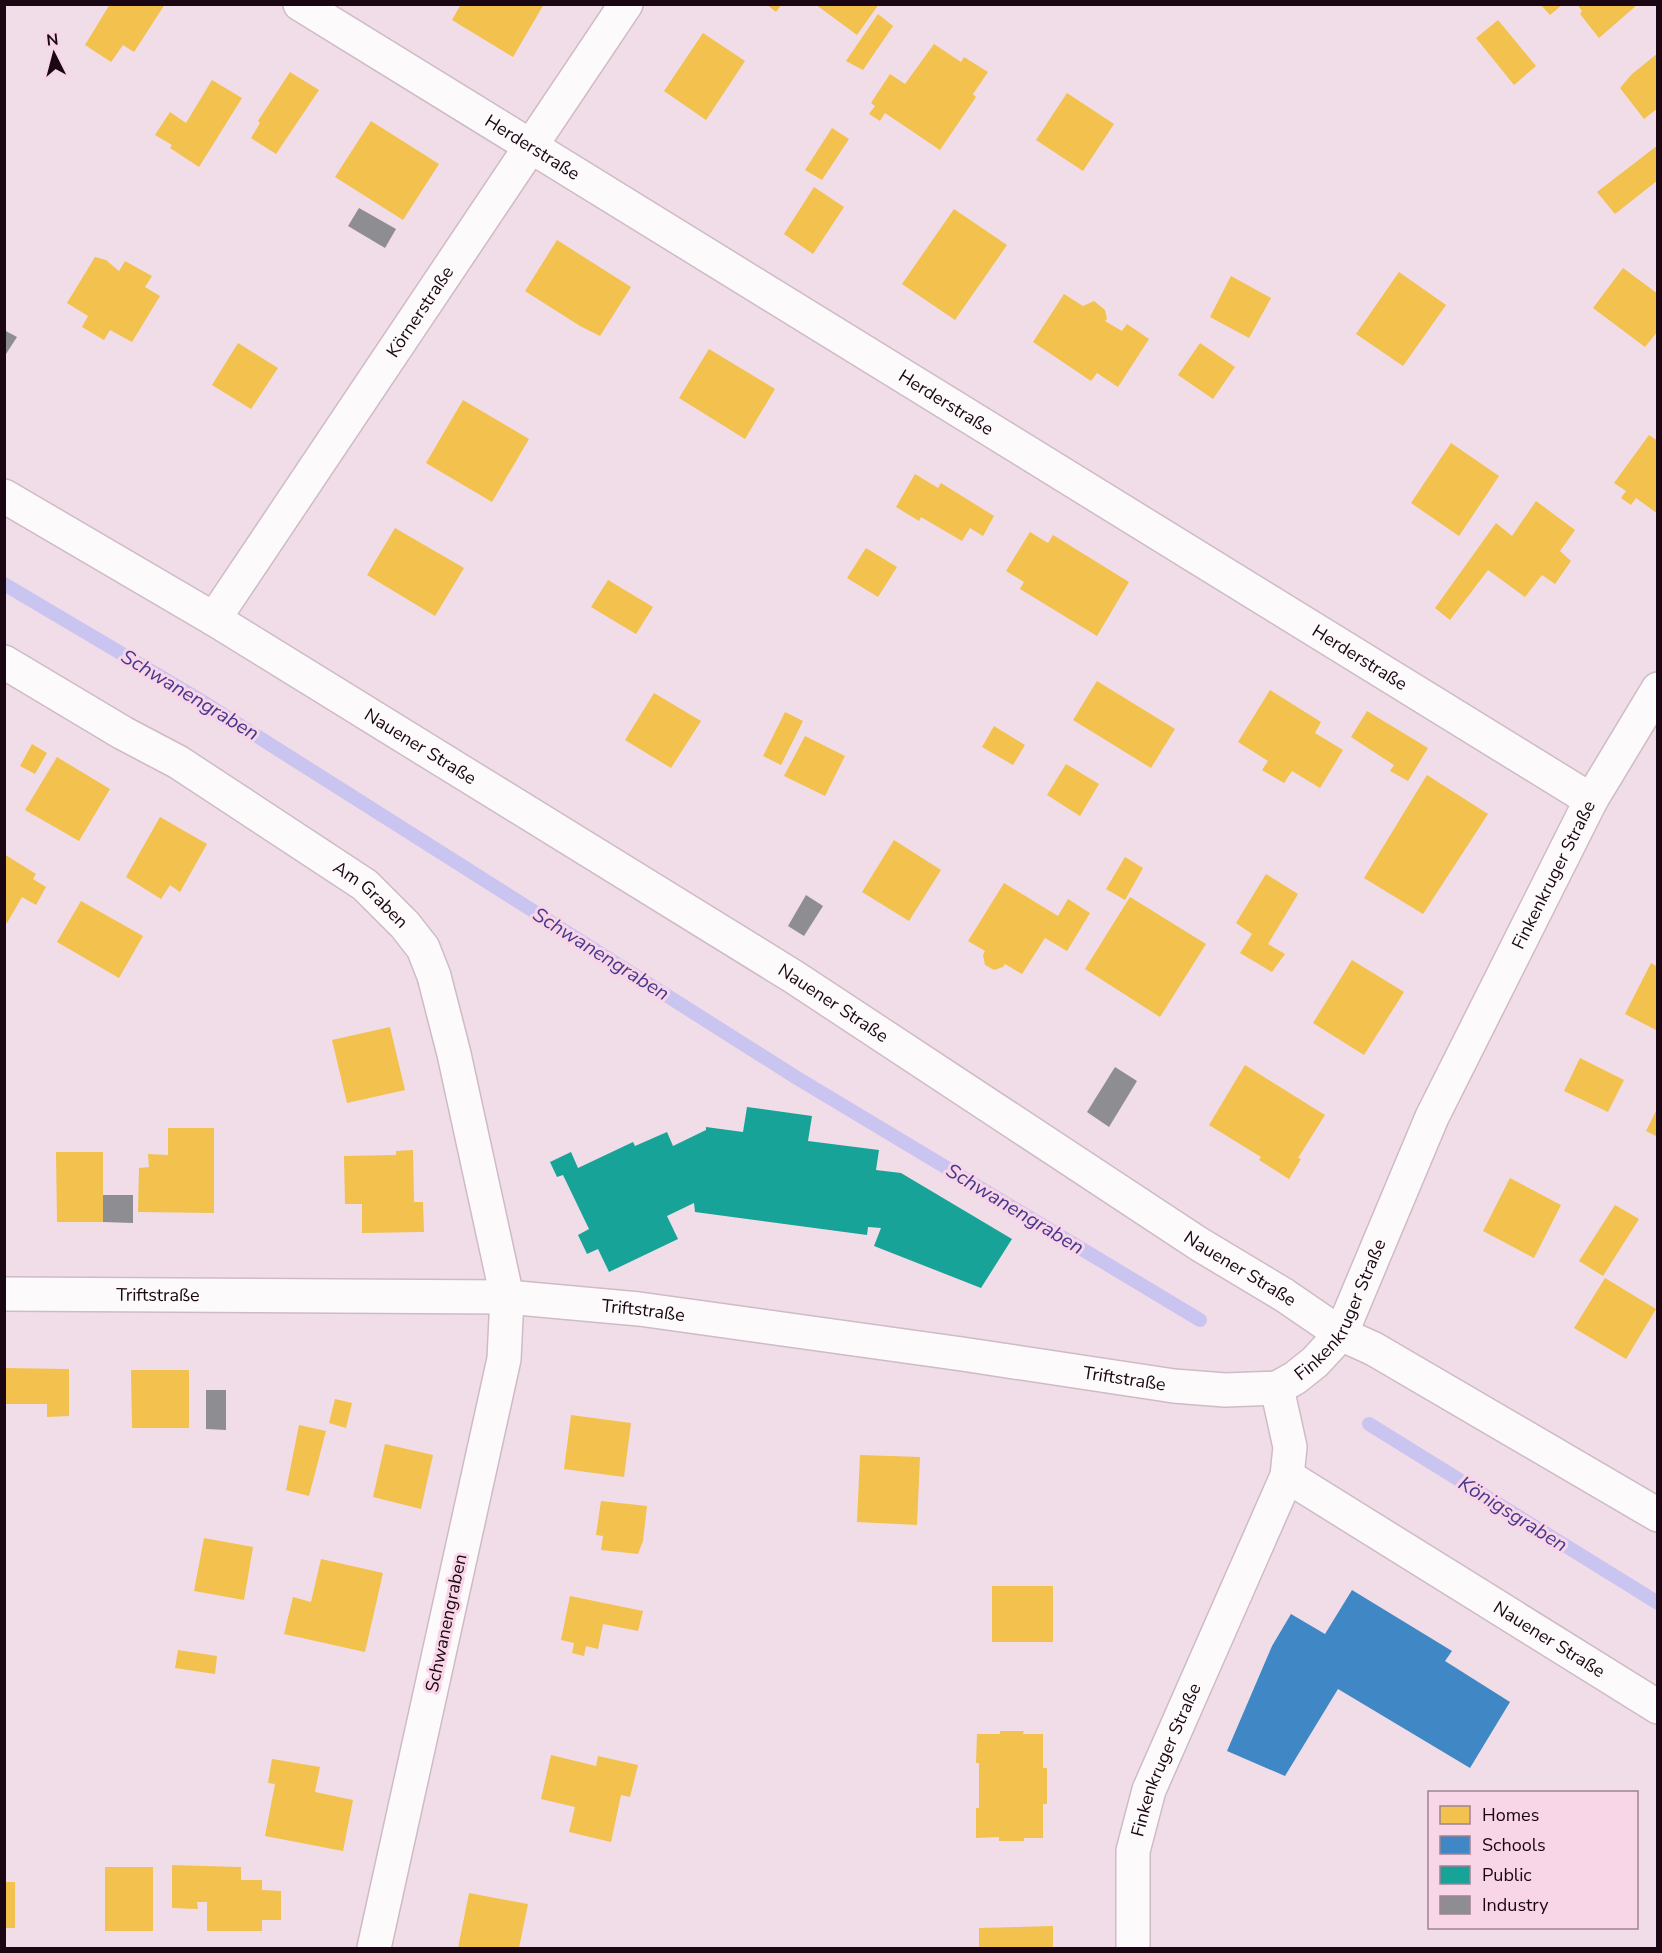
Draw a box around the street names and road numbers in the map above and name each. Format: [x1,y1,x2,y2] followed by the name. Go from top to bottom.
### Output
[480,109,584,186] street label: Herderstraße
[381,261,459,362] street label: Körnerstraße
[894,364,998,441] street label: Herderstraße
[1308,619,1412,696] street label: Herderstraße
[360,703,481,790] street label: Nauener Straße
[1506,796,1601,953] street label: Finkenkruger Straße
[328,855,414,934] street label: Am Graben
[774,958,893,1048] street label: Nauener Straße
[1179,1225,1301,1312] street label: Nauener Straße
[1289,1235,1392,1386] street label: Finkenkruger Straße
[116,1283,200,1307] street label: Triftstraße
[601,1294,686,1327] street label: Triftstraße
[1081,1360,1168,1397] street label: Triftstraße
[420,1552,472,1694] street label: Schwanengraben
[1489,1595,1610,1683] street label: Nauener Straße
[1125,1679,1207,1839] street label: Finkenkruger Straße

